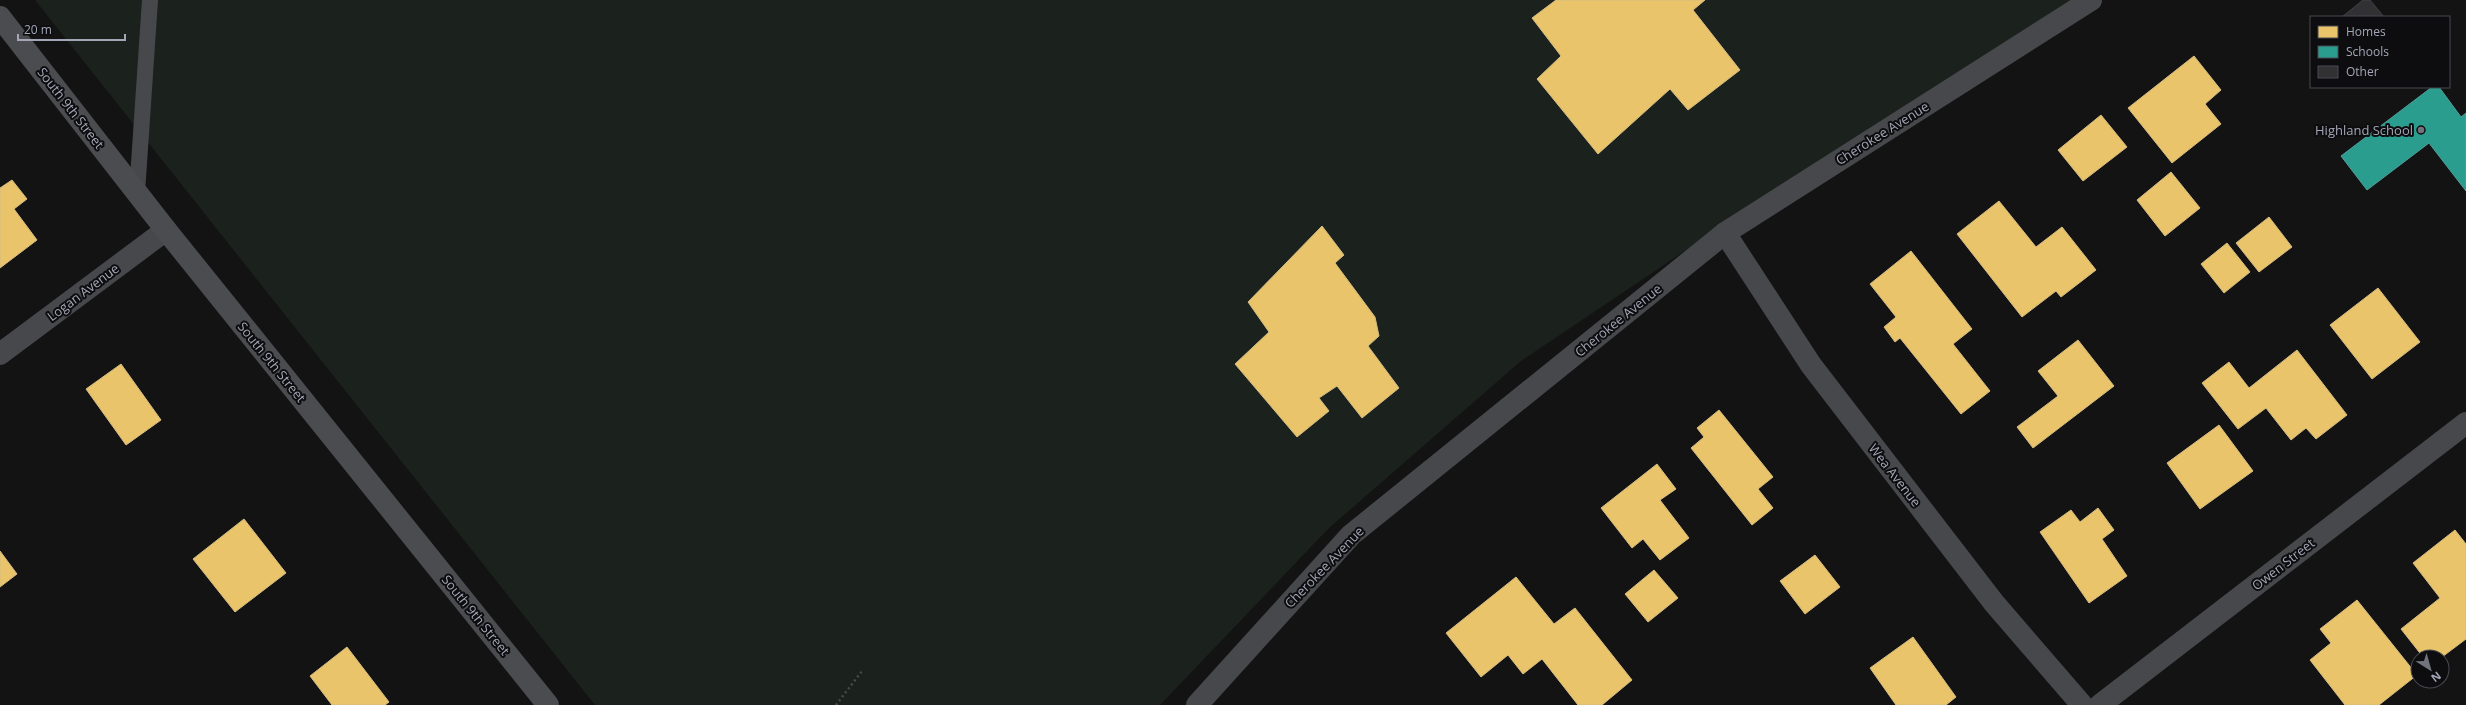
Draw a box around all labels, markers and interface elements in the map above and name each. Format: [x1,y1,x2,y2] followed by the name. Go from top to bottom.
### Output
[18,16,125,42] scale bar
[2310,16,2450,88] legend
[24,21,52,38] text: 20 m
[2346,23,2386,40] text: Homes
[2346,43,2389,60] text: Schools
[2346,63,2379,80] text: Other
[34,64,109,153] street label: South 9th Street
[1832,97,1932,169] street label: Cherokee Avenue
[2315,121,2413,139] place label: Highland School
[2416,125,2426,135] marker: Highland School
[43,259,123,325] street label: Logan Avenue
[1571,279,1665,361] street label: Cherokee Avenue
[234,318,310,406] street label: South 9th Street
[1865,440,1925,510] street label: Wea Avenue
[1280,522,1368,612] street label: Cherokee Avenue
[2248,534,2318,594] street label: Owen Street
[438,571,514,659] street label: South 9th Street
[2410,649,2450,689] north arrow
[2428,669,2444,686] text: N

